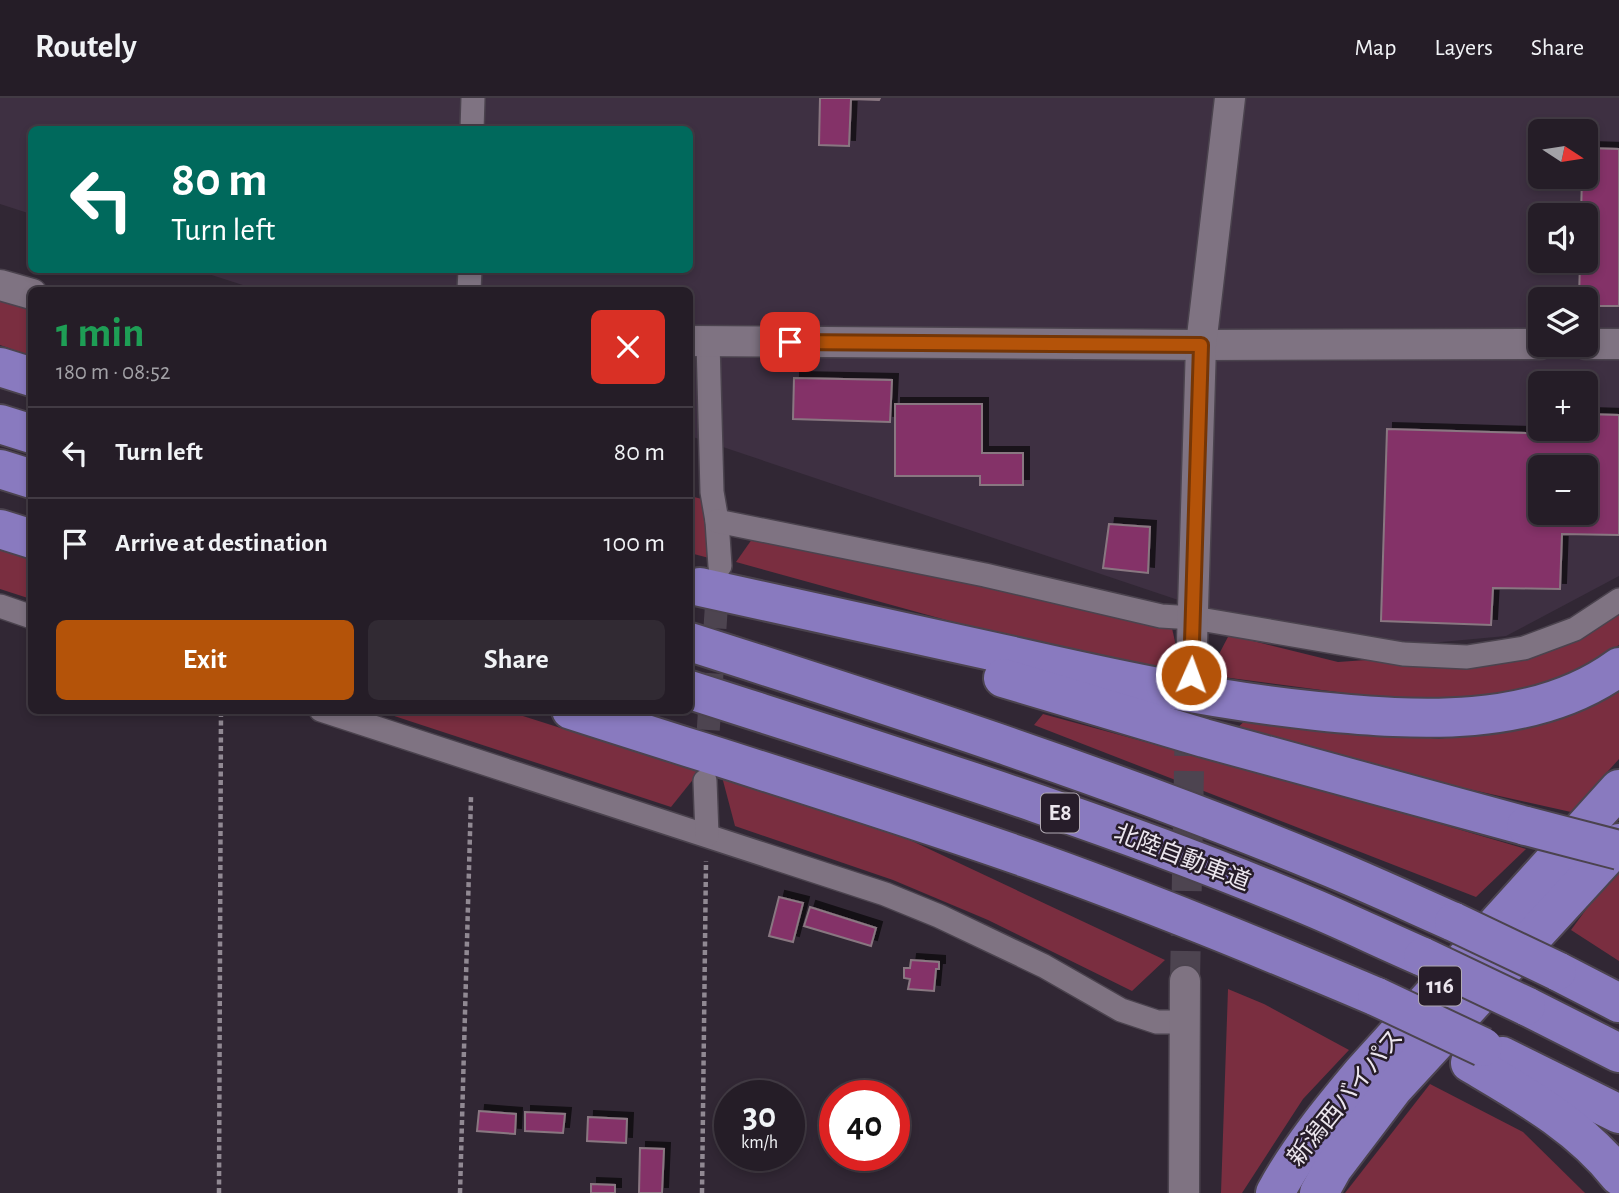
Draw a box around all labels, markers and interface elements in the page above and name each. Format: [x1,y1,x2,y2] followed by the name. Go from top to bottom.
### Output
[35,31,137,64] text: Routely
[1354,36,1396,60] text: Map
[1434,36,1493,60] text: Layers
[1531,36,1584,60] text: Share
[1528,119,1598,189] north arrow
[1528,119,1598,525] map controls
[56,154,147,245] icon: left
[171,156,268,205] text: 80 m
[1528,203,1598,273] button: sound
[171,214,275,246] text: Turn left
[1528,287,1598,357] button: layers
[591,310,665,384] button: close
[56,312,145,354] text: 1 min
[760,312,820,372] pin
[771,323,809,361] icon: arrive
[56,361,170,384] text: 180 m · 08:52
[1528,371,1598,441] button: +
[56,434,94,472] icon: left
[115,439,203,465] text: Turn left
[614,439,665,465] text: 80 m
[1528,455,1598,525] button: −
[56,525,94,563] icon: arrive
[115,530,328,556] text: Arrive at destination
[604,530,665,556] text: 100 m
[56,620,354,700] button: Exit
[368,620,665,700] button: Share
[1154,638,1228,712] position arrow
[1041,793,1079,832] road number: E8
[1110,819,1254,895] street label: 北陸自動車道
[1419,966,1461,1006] road number: 116
[1282,1024,1408,1171] street label: 新潟西バイパス
[819,1080,910,1171] speed limit sign: 40
[743,1099,776,1134] text: 30
[741,1134,778,1152] text: km/h

